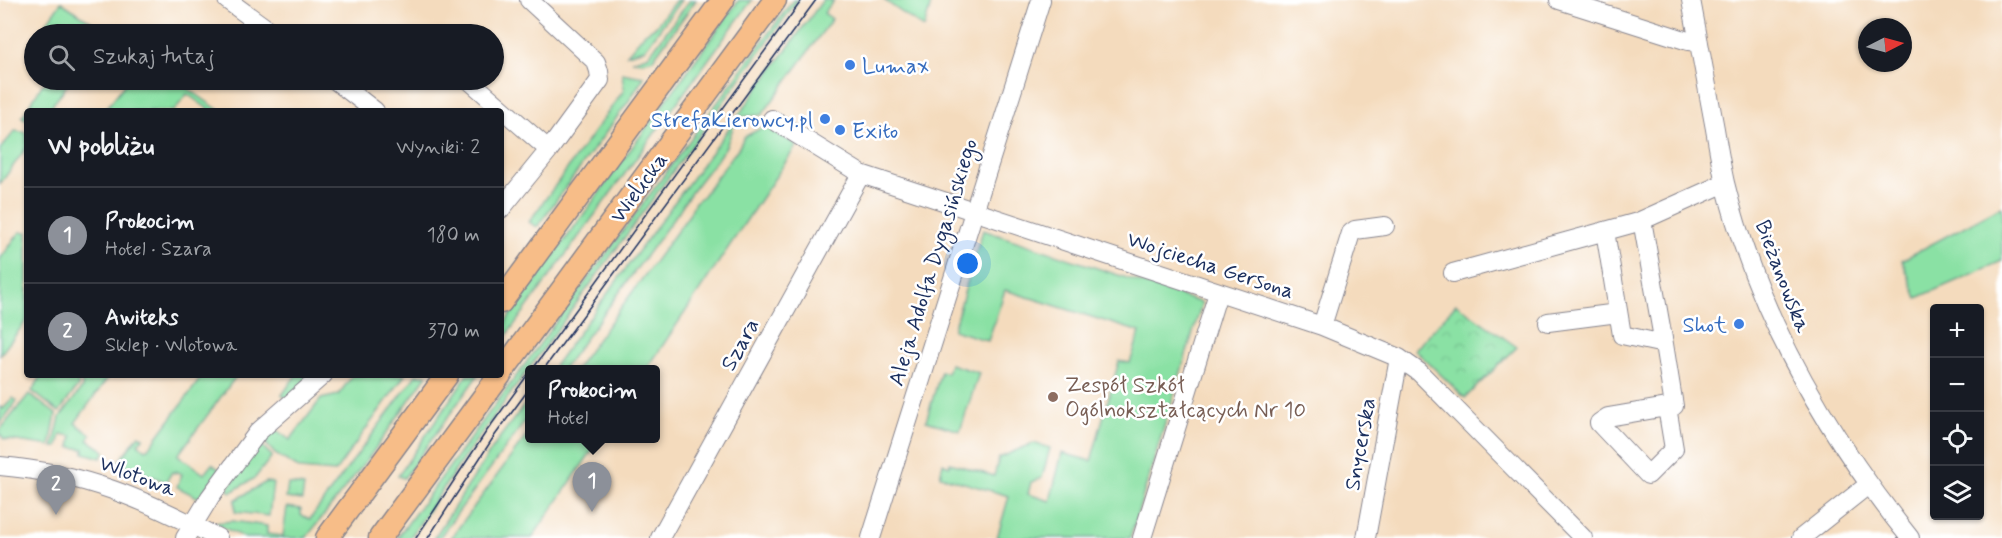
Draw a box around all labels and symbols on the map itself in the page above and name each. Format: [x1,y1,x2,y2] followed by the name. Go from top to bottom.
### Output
[1858,18,1912,72] north arrow
[862,53,929,81] place label: Lumax
[843,58,857,72] marker: Lumax
[651,107,813,135] place label: StrefaKierowcy.pl
[818,112,832,126] marker: StrefaKierowcy.pl
[852,118,898,146] place label: Exito
[833,123,847,137] marker: Exito
[883,135,988,391] street label: Aleja Adolfa Dygasińskiego
[605,147,675,229] street label: Wielicka
[1748,216,1817,338] street label: Bieżanowska
[1123,226,1297,307] street label: Wojciecha Gersona
[953,249,982,278] your location
[1683,312,1727,340] place label: Shot
[715,314,767,376] street label: Szara
[1732,317,1746,331] marker: Shot
[1065,372,1306,426] place label: Zespół Szkół Ogólnokształcących Nr 10
[1046,390,1060,404] marker: Zespół Szkół Ogólnokształcących Nr 10
[1339,396,1383,493] street label: Snycerska
[95,449,180,505] street label: Wlotowa
[572,462,612,512] pin: 1
[36,466,76,515] pin: 2

